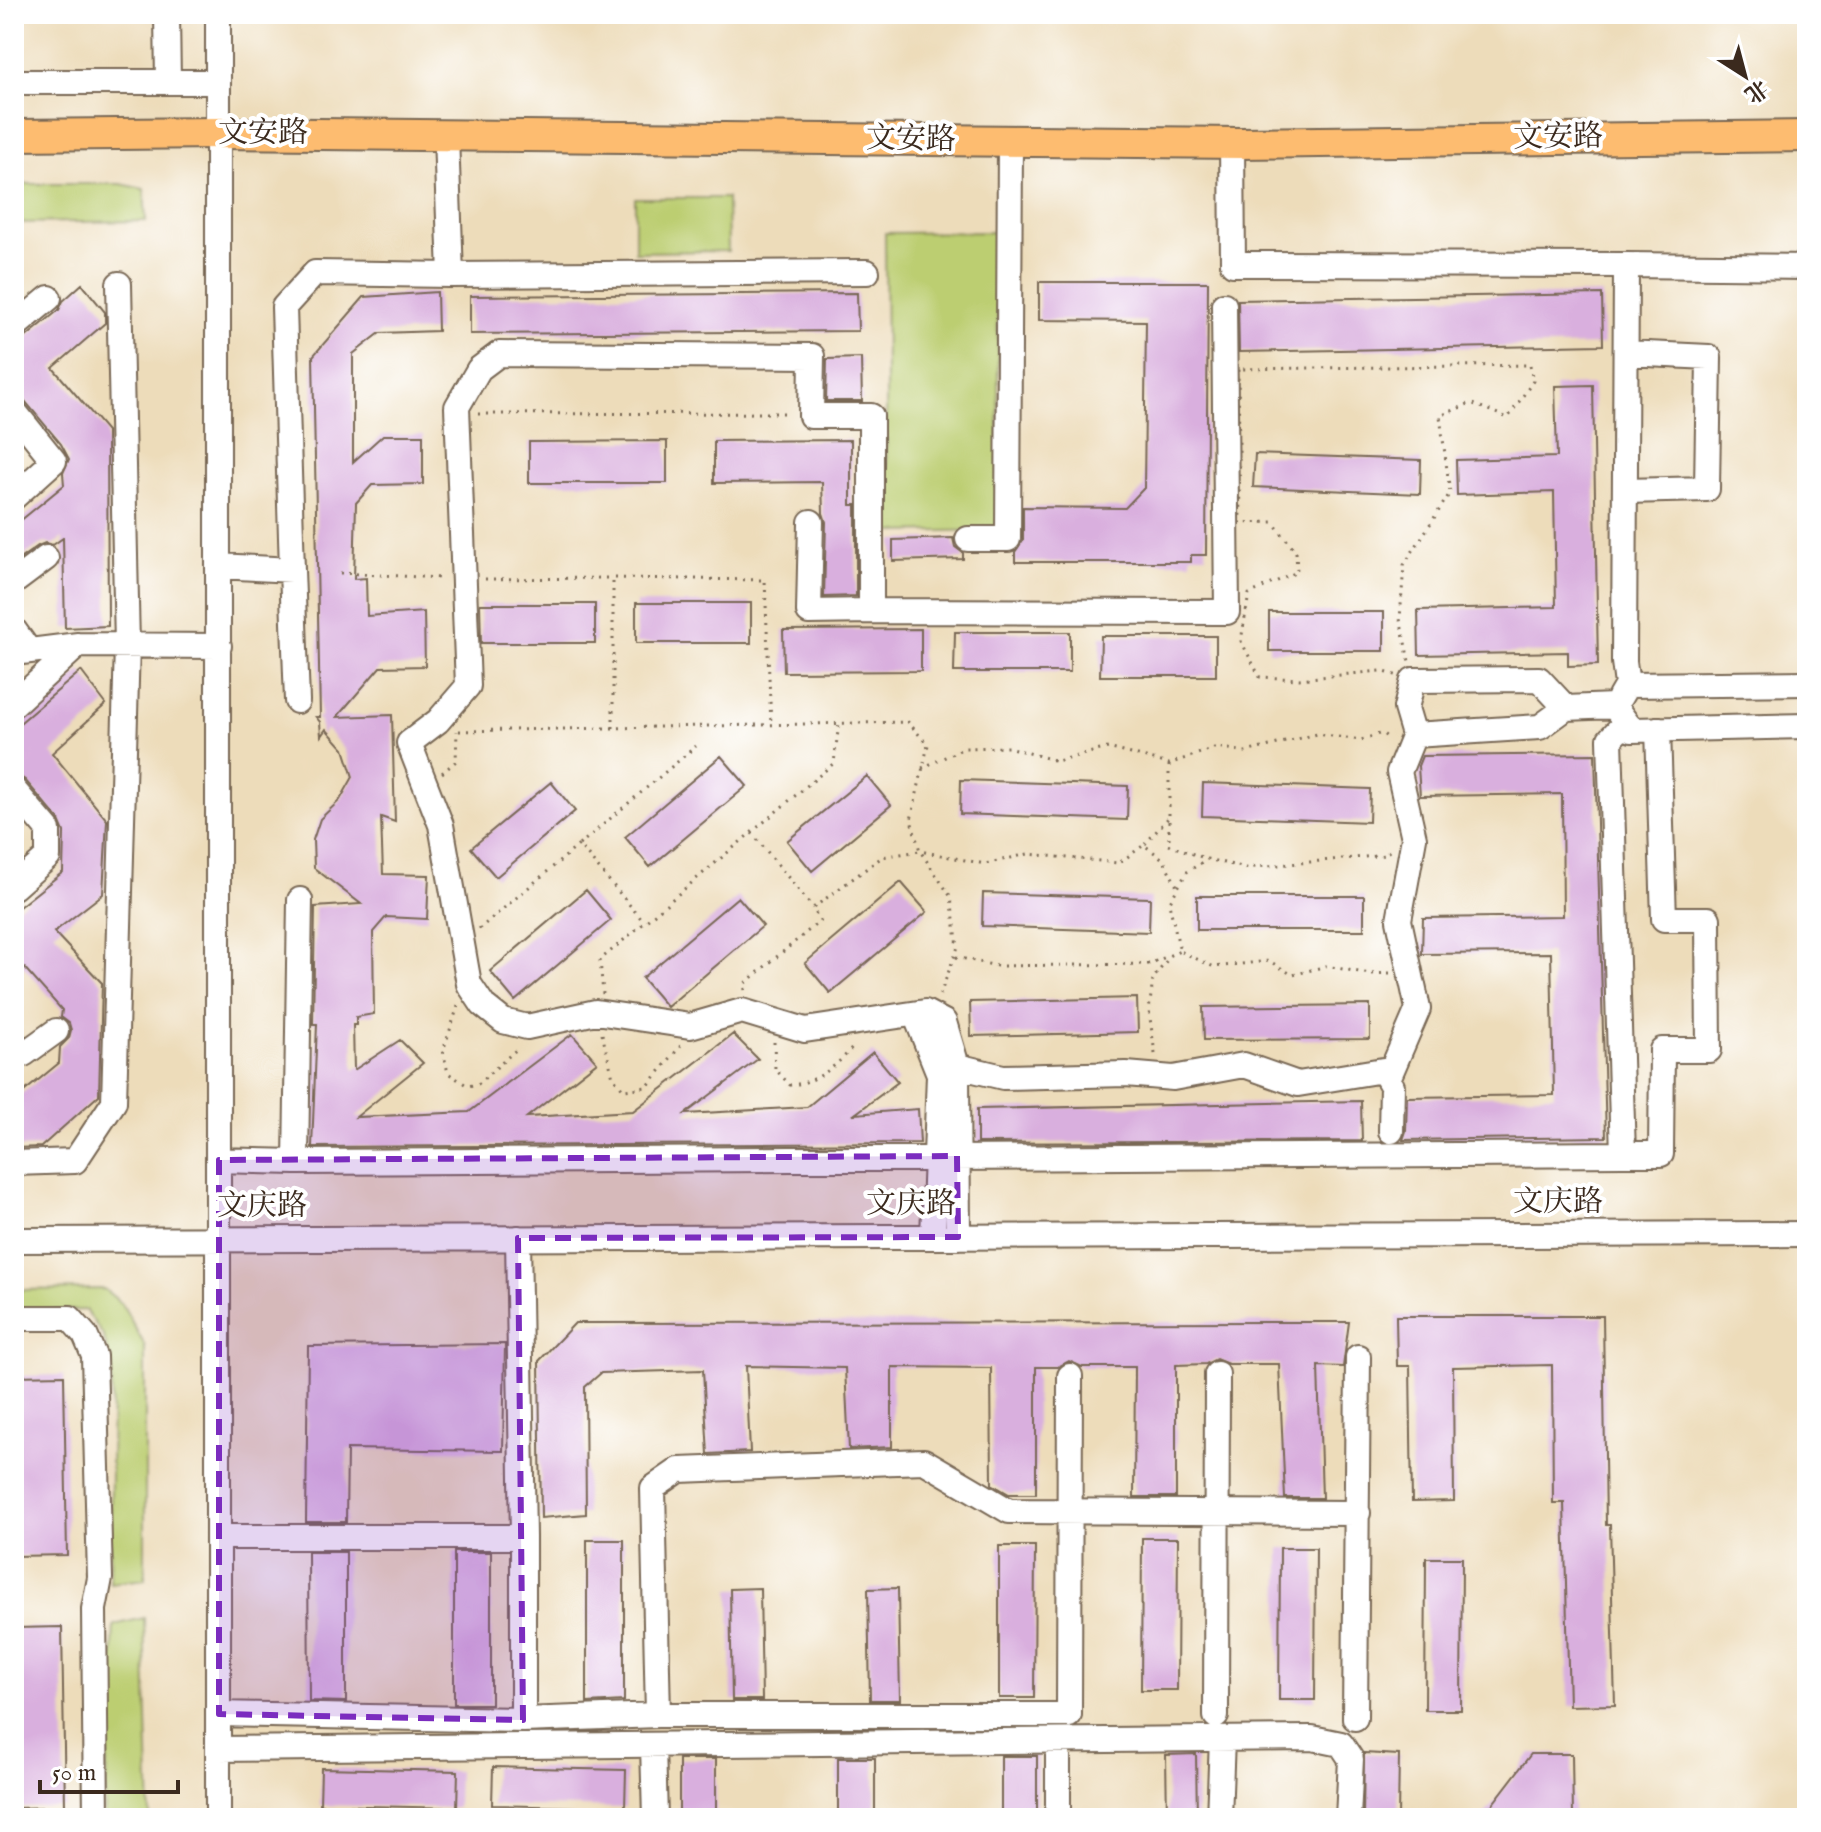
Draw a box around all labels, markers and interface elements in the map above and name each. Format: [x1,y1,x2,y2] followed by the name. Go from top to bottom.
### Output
[1705,36,1785,116] north arrow
[1738,73,1773,108] text: 北
[218,115,308,153] street label: 文安路
[1513,118,1603,158] street label: 文安路
[866,120,956,160] street label: 文安路
[1513,1184,1603,1222] street label: 文庆路
[866,1186,956,1224] street label: 文庆路
[217,1188,307,1226] street label: 文庆路
[40,1744,178,1794] scale bar
[52,1758,96,1789] text: 50 m

